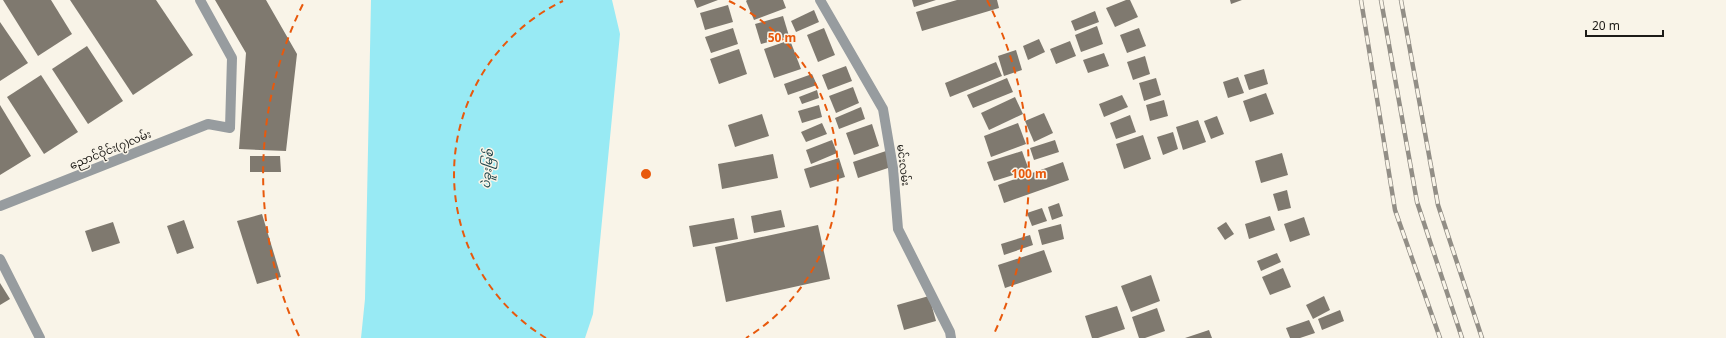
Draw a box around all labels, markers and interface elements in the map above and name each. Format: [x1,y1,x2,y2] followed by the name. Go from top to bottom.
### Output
[1586,12,1663,38] scale bar
[1592,17,1620,34] text: 20 m
[768,29,796,46] text: 50 m
[67,126,154,174] street label: ညောင်ဝိုင်း(၇)လမ်း
[894,143,914,187] street label: မင်းလမ်း
[477,148,499,190] water label: ပဲခူးမြစ်
[1011,165,1047,182] text: 100 m
[639,167,653,181] centre of rings

